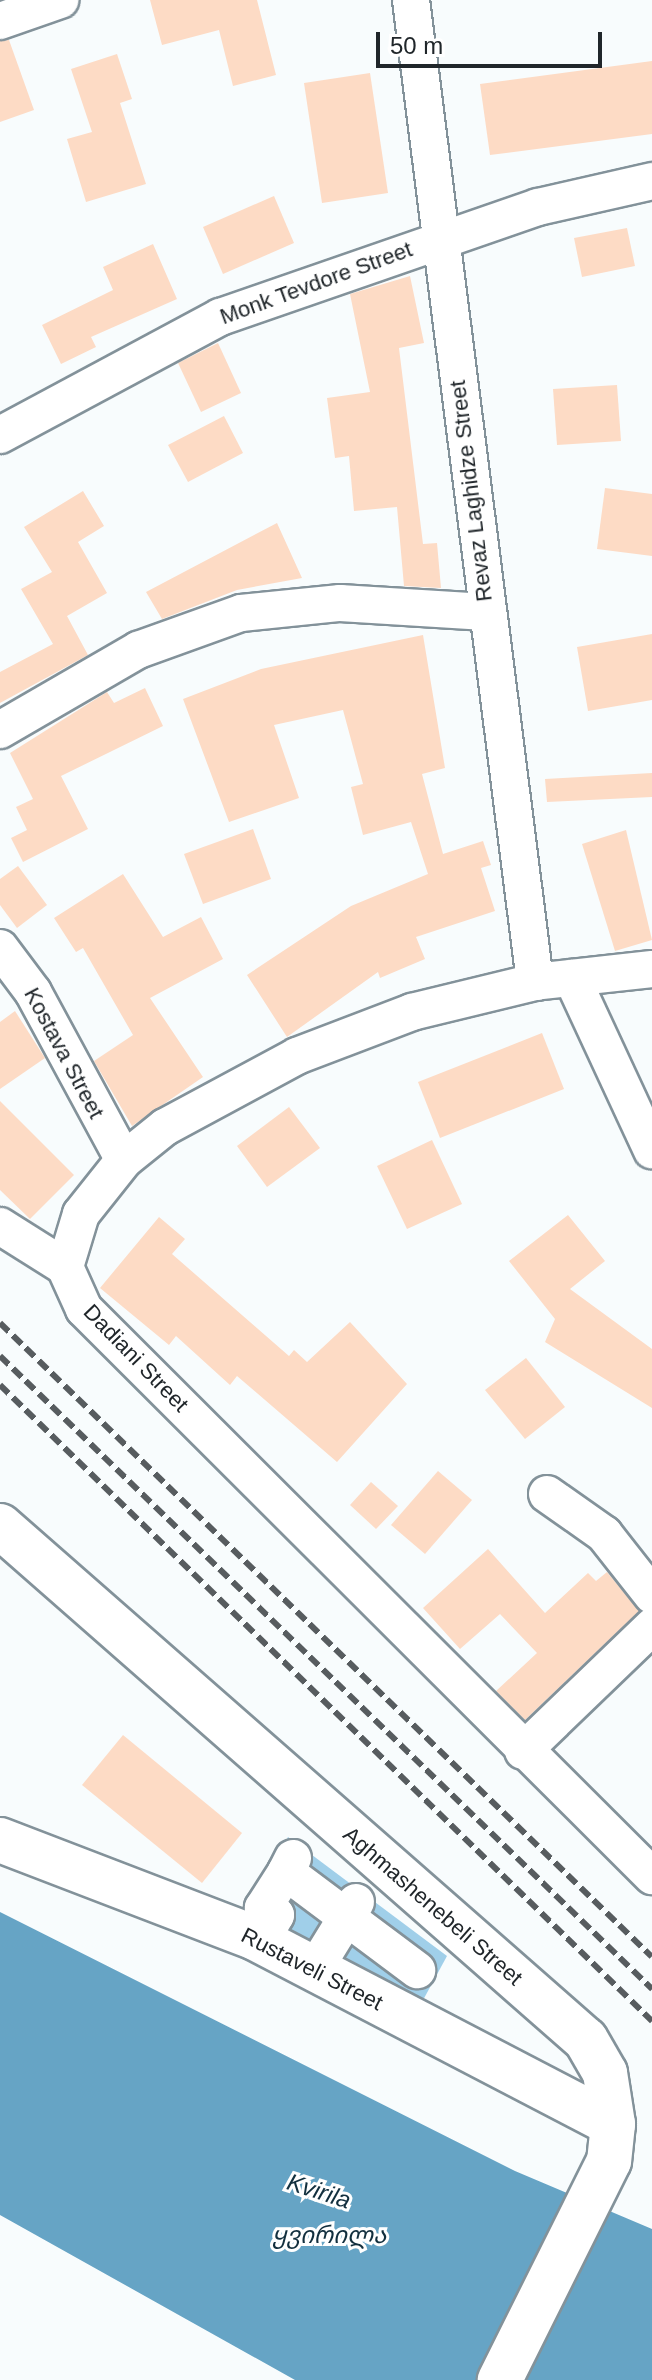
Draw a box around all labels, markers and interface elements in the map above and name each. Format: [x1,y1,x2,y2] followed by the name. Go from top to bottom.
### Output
[380,16,606,66] scale bar
[390,32,443,59] text: 50 m
[216,236,416,330] street label: Monk Tevdore Street
[444,379,498,603] street label: Revaz Laghidze Street
[18,983,110,1123] street label: Kostava Street
[78,1299,194,1417] street label: Dadiani Street
[338,1821,528,1991] street label: Aghmashenebeli Street
[237,1922,387,2016] street label: Rustaveli Street
[283,2167,355,2215] water label: Kvirila
[272,2221,386,2249] water label: ყვირილა

